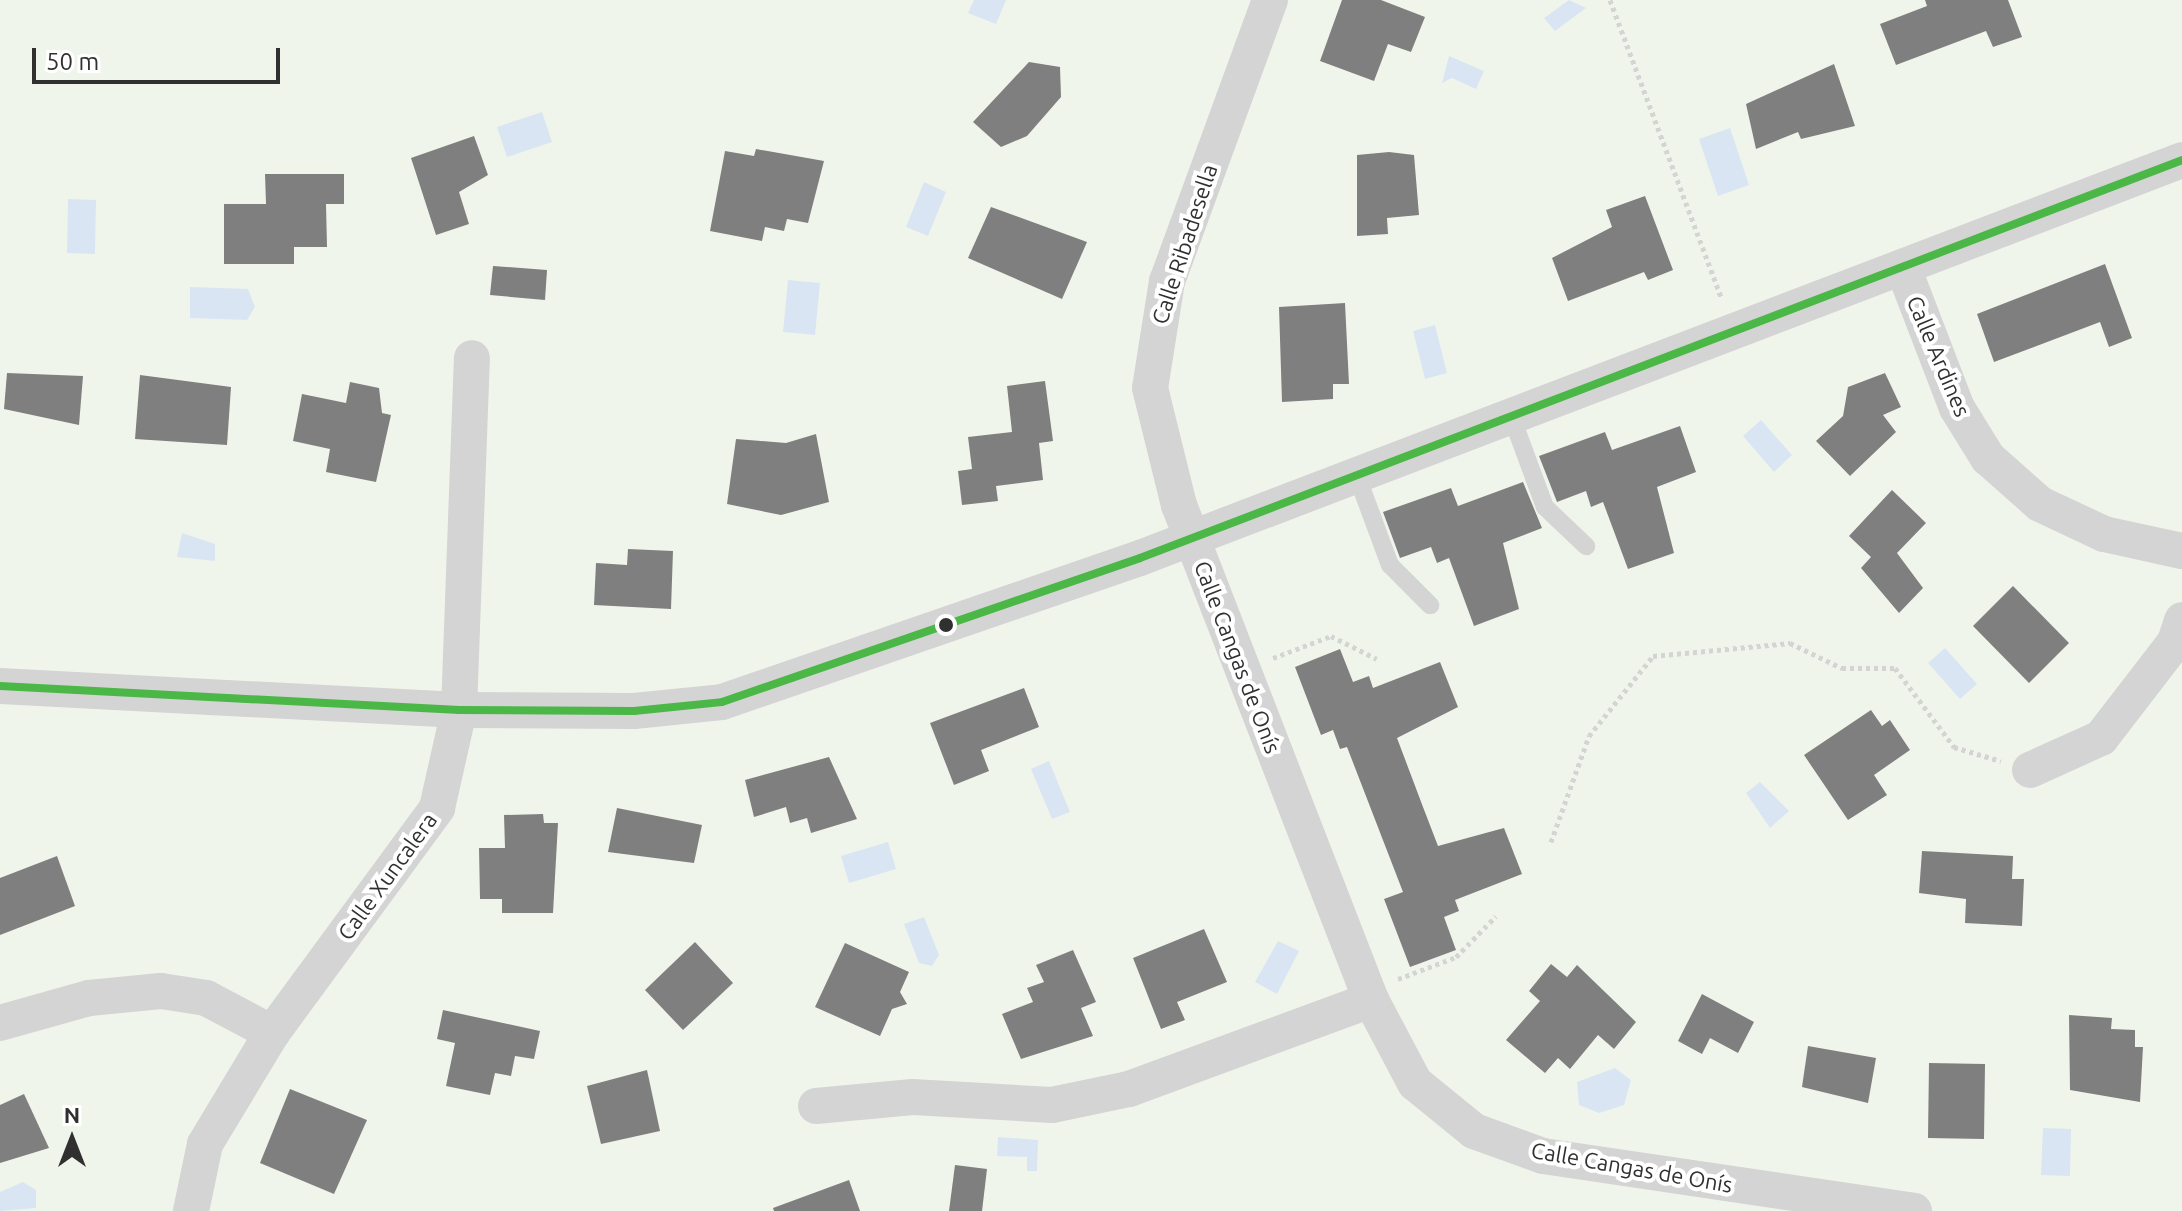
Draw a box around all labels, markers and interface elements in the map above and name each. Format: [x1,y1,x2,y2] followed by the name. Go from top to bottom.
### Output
[36,32,284,82] scale bar
[46,48,99,75] text: 50 m
[1146,161,1222,327] street label: Calle Ribadesella
[1902,292,1976,420] street label: Calle Ardines
[1189,557,1287,757] street label: Calle Cangas de Onís
[938,617,954,633] unlabelled marker
[332,807,442,945] street label: Calle Xuncalera
[32,1099,112,1179] north arrow
[64,1102,80,1127] text: N
[1529,1136,1735,1198] street label: Calle Cangas de Onís

